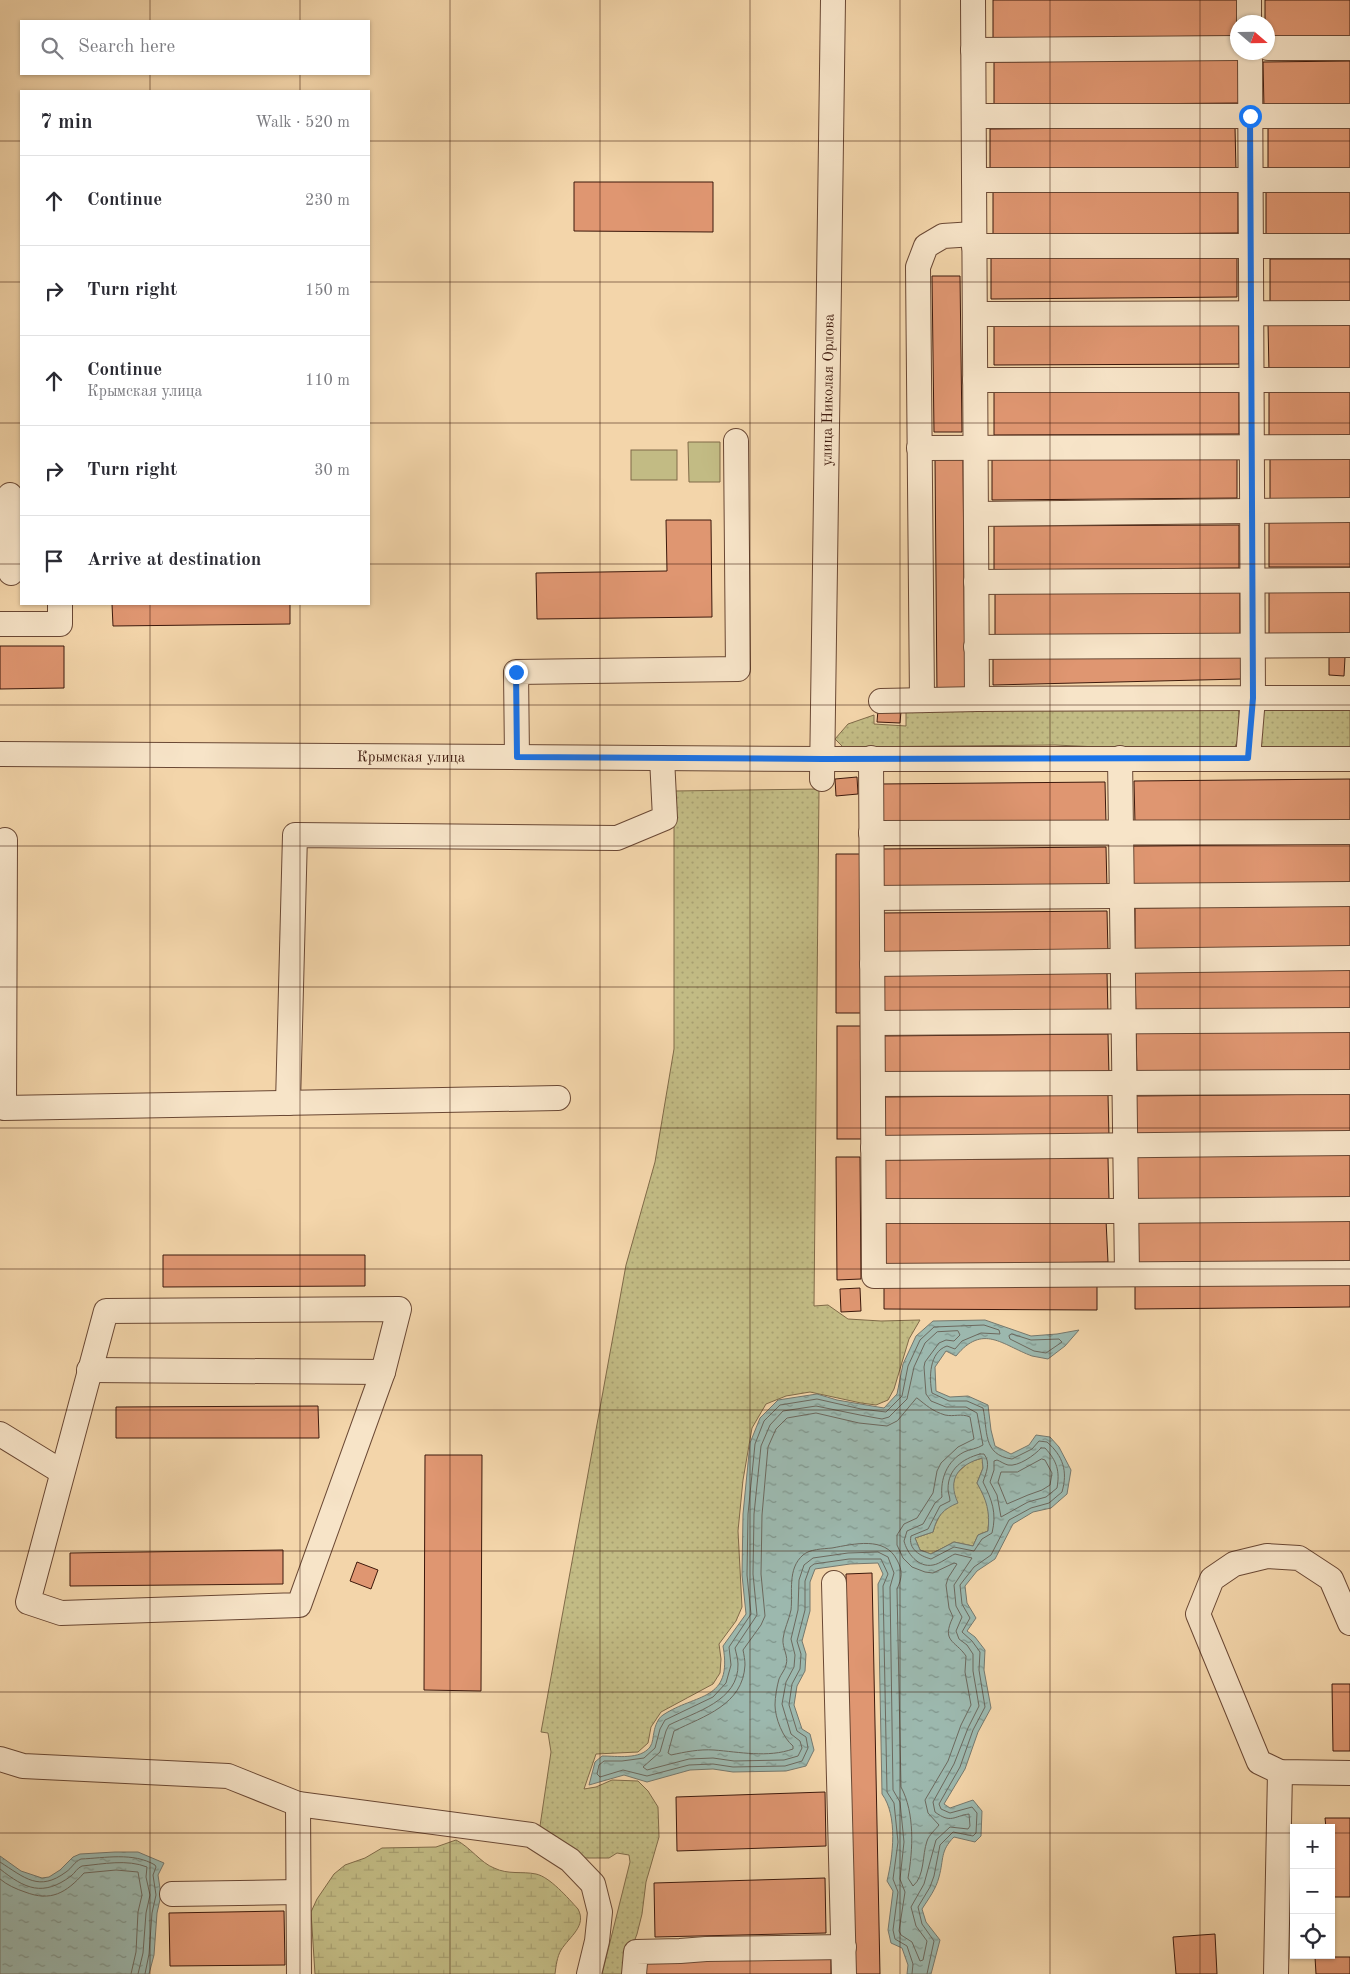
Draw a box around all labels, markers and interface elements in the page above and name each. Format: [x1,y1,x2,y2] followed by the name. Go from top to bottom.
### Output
[1230,15,1275,60] north arrow
[20,20,370,75] search box
[38,34,66,62] icon: search
[78,38,175,57] text: Search here
[1239,105,1262,128] route start
[40,112,93,133] text: 7 min
[255,115,350,131] text: Walk · 520 m
[40,187,68,215] icon: ahead
[87,191,162,210] text: Continue
[305,193,350,209] text: 230 m
[40,277,68,305] icon: right
[87,281,177,300] text: Turn right
[305,283,350,299] text: 150 m
[820,313,838,466] street label: улица Николая Орлова
[87,361,162,380] text: Continue
[40,367,68,395] icon: ahead
[305,373,350,389] text: 110 m
[87,384,203,400] text: Крымская улица
[40,457,68,485] icon: right
[87,461,177,480] text: Turn right
[314,463,350,479] text: 30 m
[40,547,68,575] icon: arrive
[87,551,261,570] text: Arrive at destination
[505,661,528,684] route end
[357,750,466,766] street label: Крымская улица
[1290,1824,1335,1959] map controls
[1290,1824,1335,1869] button: +
[1290,1869,1335,1914] button: −
[1290,1914,1335,1959] button: locate

